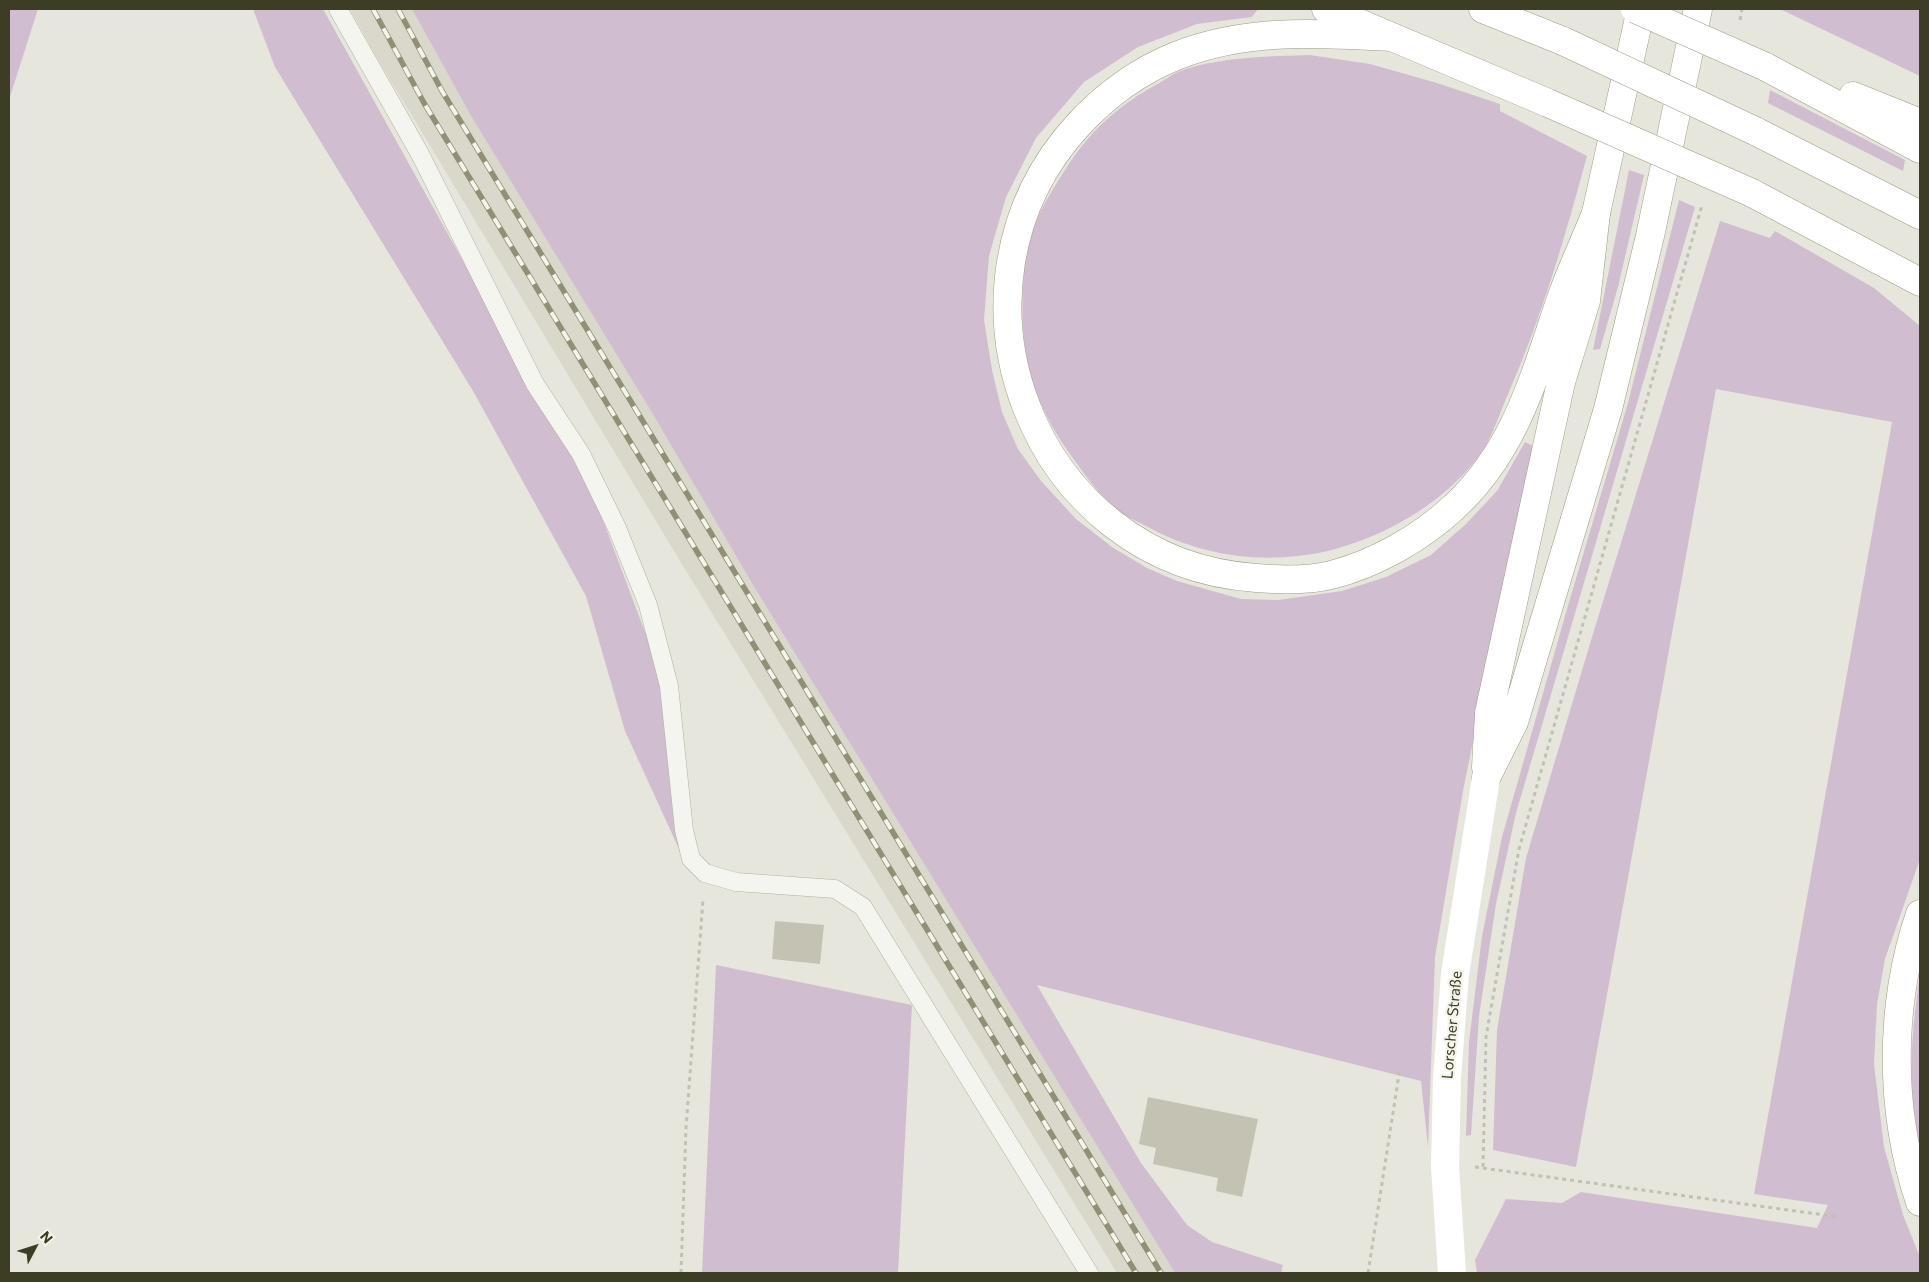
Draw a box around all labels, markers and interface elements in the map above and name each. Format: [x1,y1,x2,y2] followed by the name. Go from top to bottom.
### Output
[1438,970,1466,1080] street label: Lorscher Straße
[10,1222,60,1272] north arrow
[37,1228,57,1247] text: N

